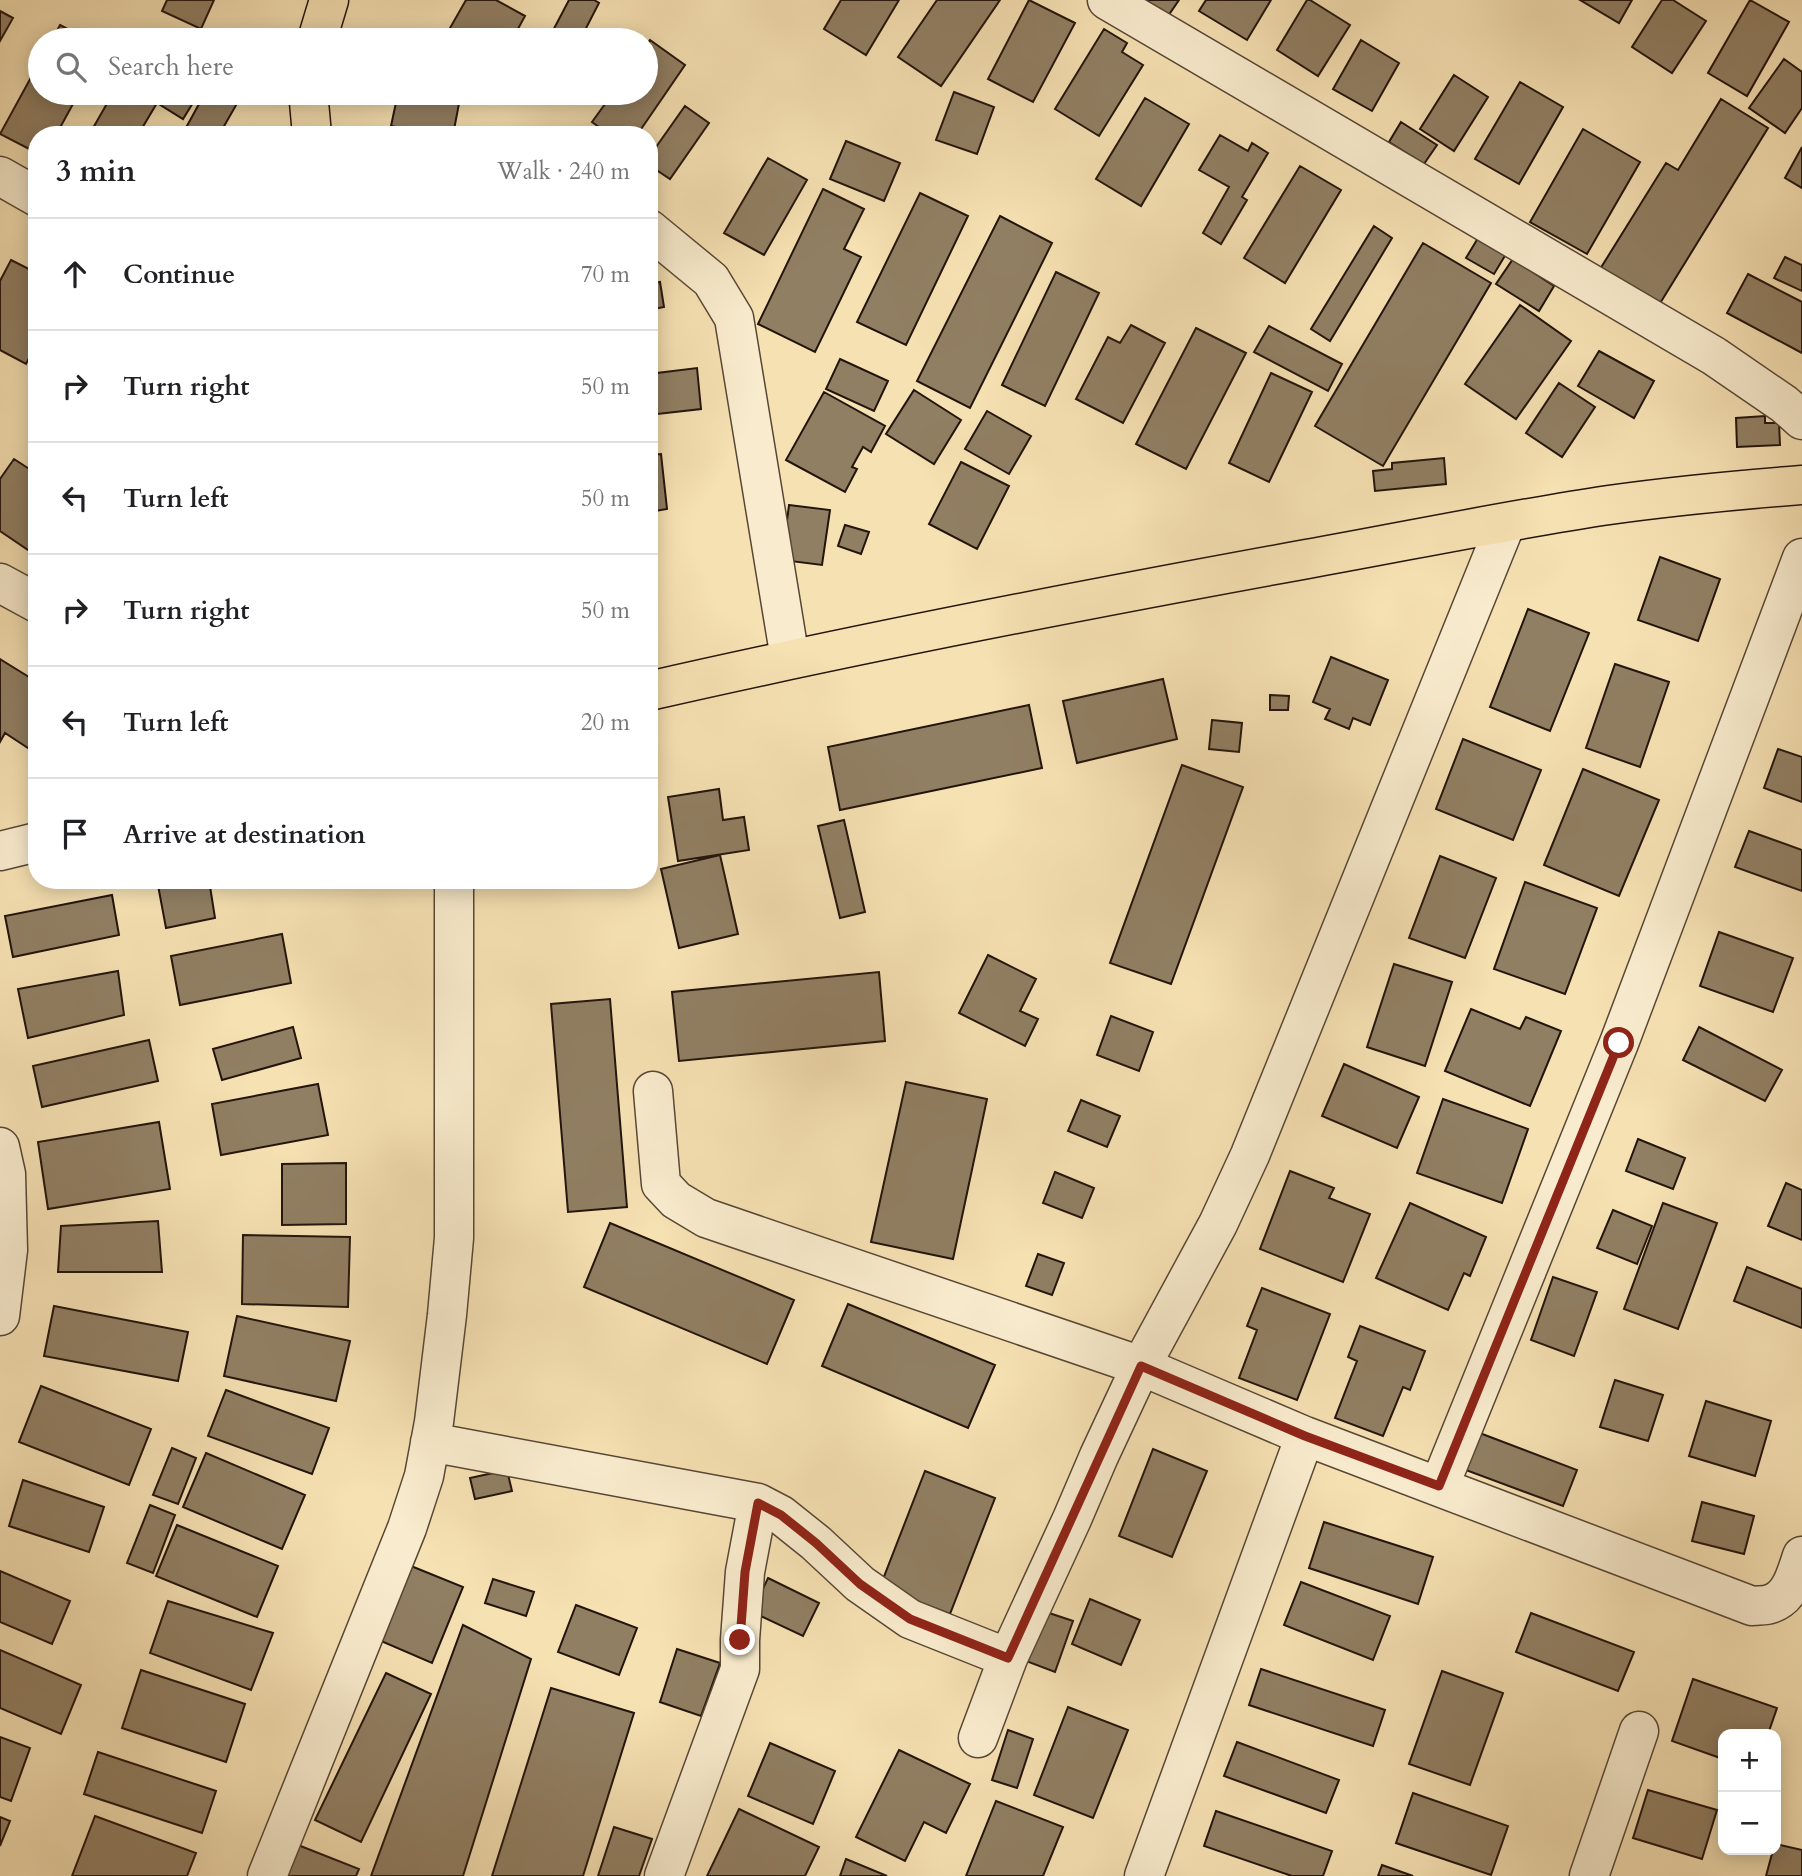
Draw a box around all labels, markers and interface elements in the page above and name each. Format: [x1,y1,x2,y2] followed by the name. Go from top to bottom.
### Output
[28,28,658,105] search box
[52,48,90,86] icon: search
[108,49,234,84] text: Search here
[56,151,136,192] text: 3 min
[497,156,630,187] text: Walk · 240 m
[56,255,94,293] icon: ahead
[123,257,235,292] text: Continue
[581,259,630,290] text: 70 m
[56,367,94,405] icon: right
[123,369,250,404] text: Turn right
[581,371,630,402] text: 50 m
[56,479,94,517] icon: left
[123,481,228,516] text: Turn left
[581,483,630,514] text: 50 m
[56,591,94,629] icon: right
[123,593,250,628] text: Turn right
[581,595,630,626] text: 50 m
[56,703,94,741] icon: left
[123,705,228,740] text: Turn left
[581,707,630,738] text: 20 m
[56,815,94,853] icon: arrive
[123,817,366,852] text: Arrive at destination
[1603,1027,1634,1058] route start
[724,1624,755,1655] route end
[1718,1729,1781,1855] map controls
[1718,1729,1781,1792] button: +
[1718,1792,1781,1855] button: −

